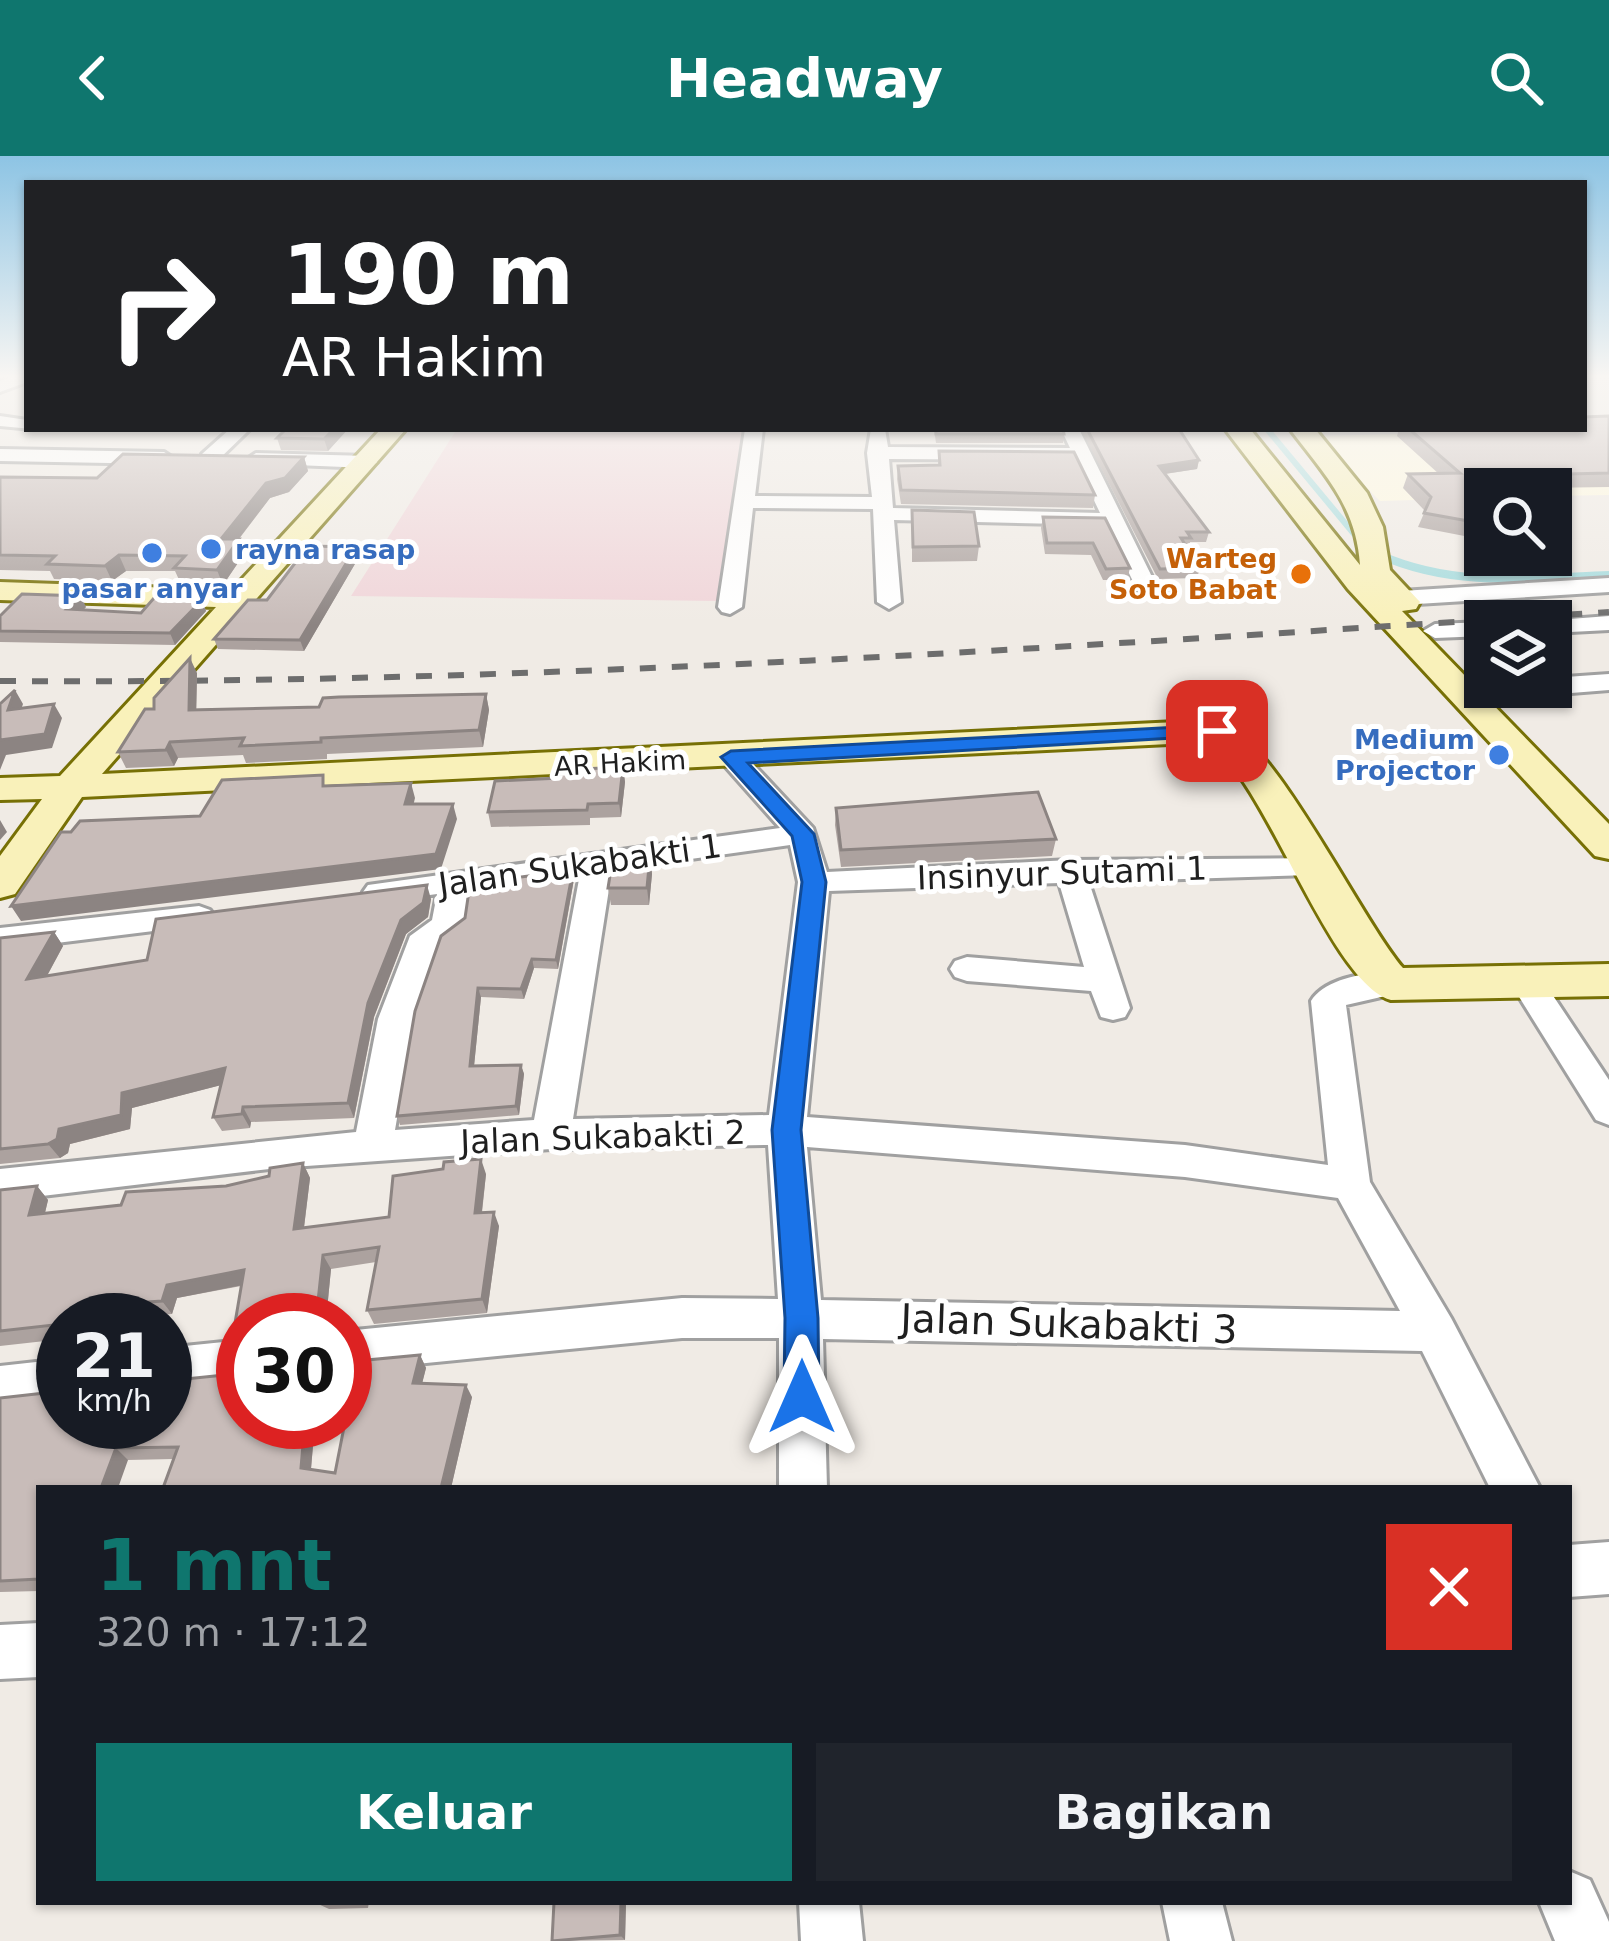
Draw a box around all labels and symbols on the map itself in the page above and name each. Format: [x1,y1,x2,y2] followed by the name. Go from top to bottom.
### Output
[235,534,415,565] place label: rayna rasap
[198,536,224,562] marker: rayna rasap
[139,540,165,566] marker: pasar anyar
[1109,543,1277,605] place label: Warteg Soto Babat
[1288,561,1314,587] marker: Warteg Soto Babat
[61,573,243,604] place label: pasar anyar
[1166,680,1268,782] pin
[1335,724,1476,786] place label: Medium Projector
[1486,742,1512,768] marker: Medium Projector
[553,744,687,782] street label: AR Hakim
[434,826,724,904] street label: Jalan Sukabakti 1
[916,848,1208,898] street label: Insinyur Sutami 1
[458,1113,746,1162] street label: Jalan Sukabakti 2
[216,1293,372,1449] speed limit sign: 30
[897,1296,1238,1352] street label: Jalan Sukabakti 3
[739,1334,865,1460] position arrow

